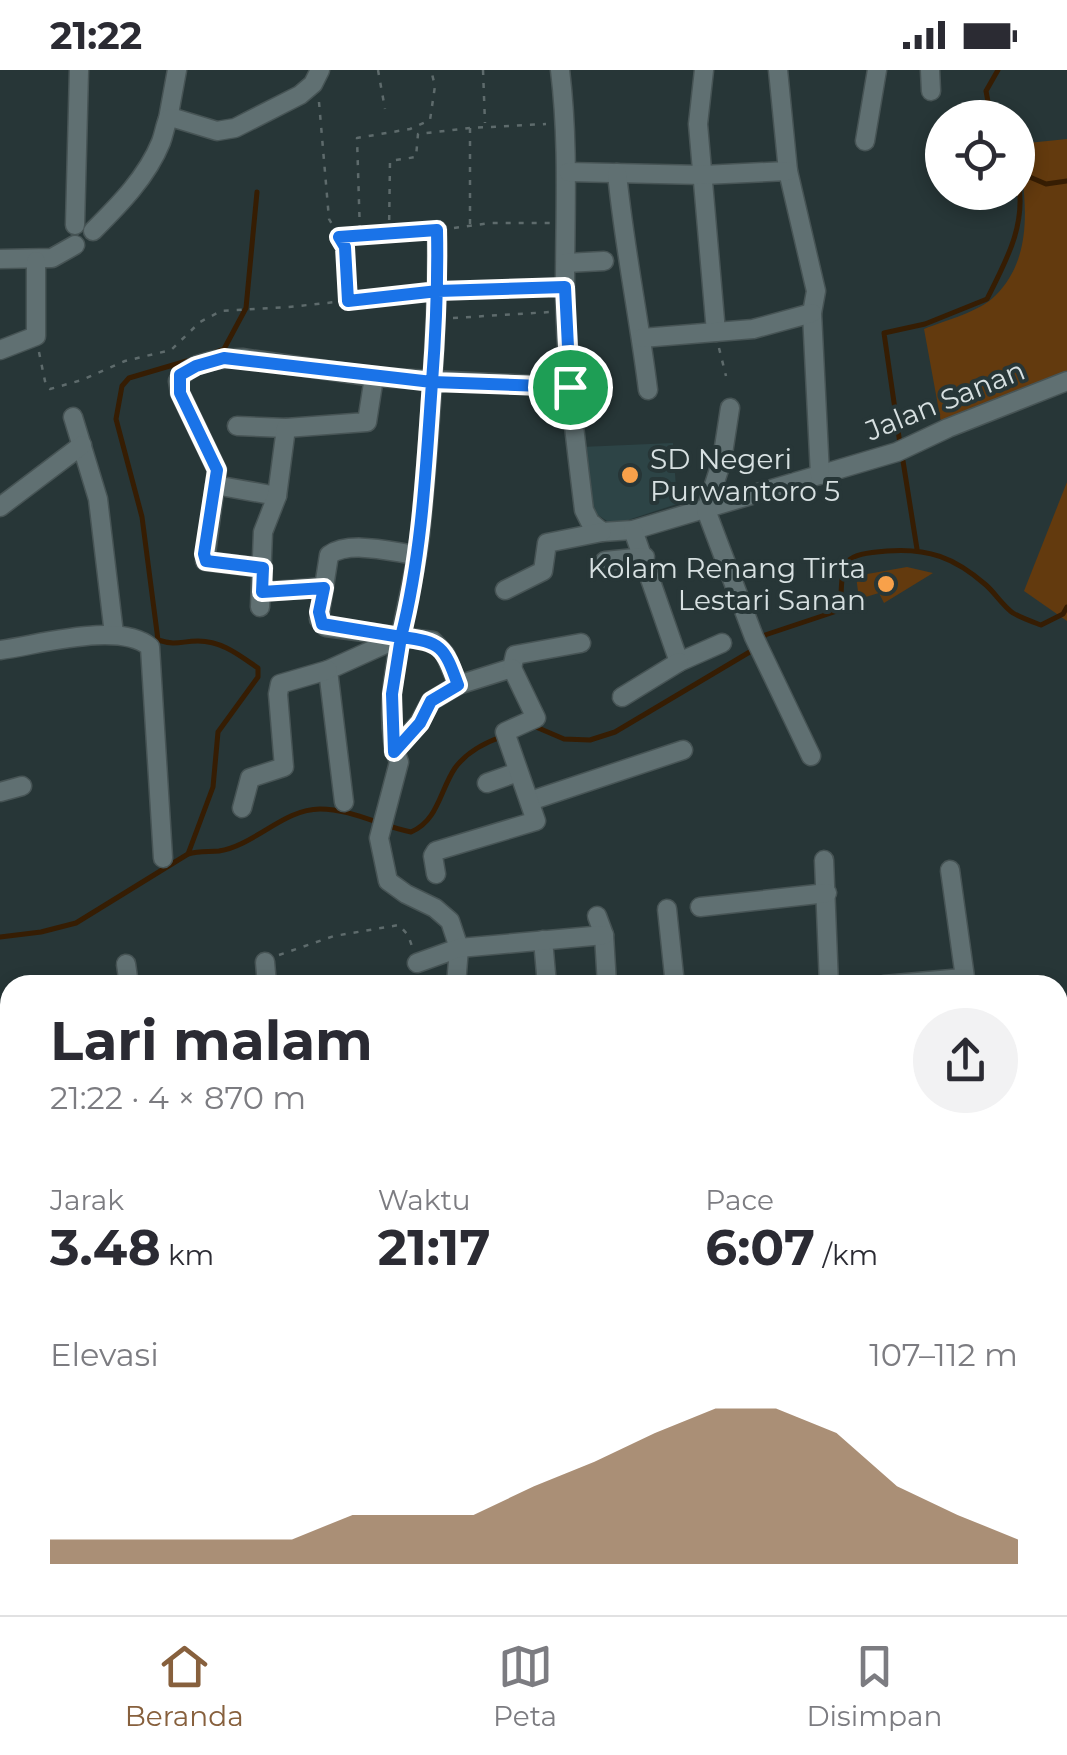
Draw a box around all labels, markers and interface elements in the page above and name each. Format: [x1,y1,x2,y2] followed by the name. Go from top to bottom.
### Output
[50,12,142,59] text: 21:22
[925,100,1035,210] map controls
[925,100,1035,210] button: locate
[528,345,613,430] pin
[859,353,1030,448] street label: Jalan Sanan
[543,360,598,415] icon: arrive
[650,442,840,508] place label: SD Negeri Purwantoro 5
[619,464,641,486] marker: SD Negeri Purwantoro 5
[587,551,866,617] place label: Kolam Renang Tirta Lestari Sanan
[875,573,897,595] marker: Kolam Renang Tirta Lestari Sanan
[50,1007,373,1074] text: Lari malam
[913,1008,1018,1113] button: share
[50,1078,306,1117] text: 21:22 · 4 × 870 m
[50,1183,124,1217] text: Jarak
[378,1183,471,1217] text: Waktu
[705,1183,774,1217] text: Pace
[50,1217,161,1278] text: 3.48
[378,1217,490,1278] text: 21:17
[705,1217,815,1278] text: 6:07
[161,1238,214,1272] text: km
[815,1238,878,1272] text: /km
[50,1335,159,1374] text: Elevasi
[869,1335,1018,1374] text: 107–112 m
[125,1639,244,1733] tab: Beranda
[493,1639,557,1733] tab: Peta
[806,1639,942,1733] tab: Disimpan

